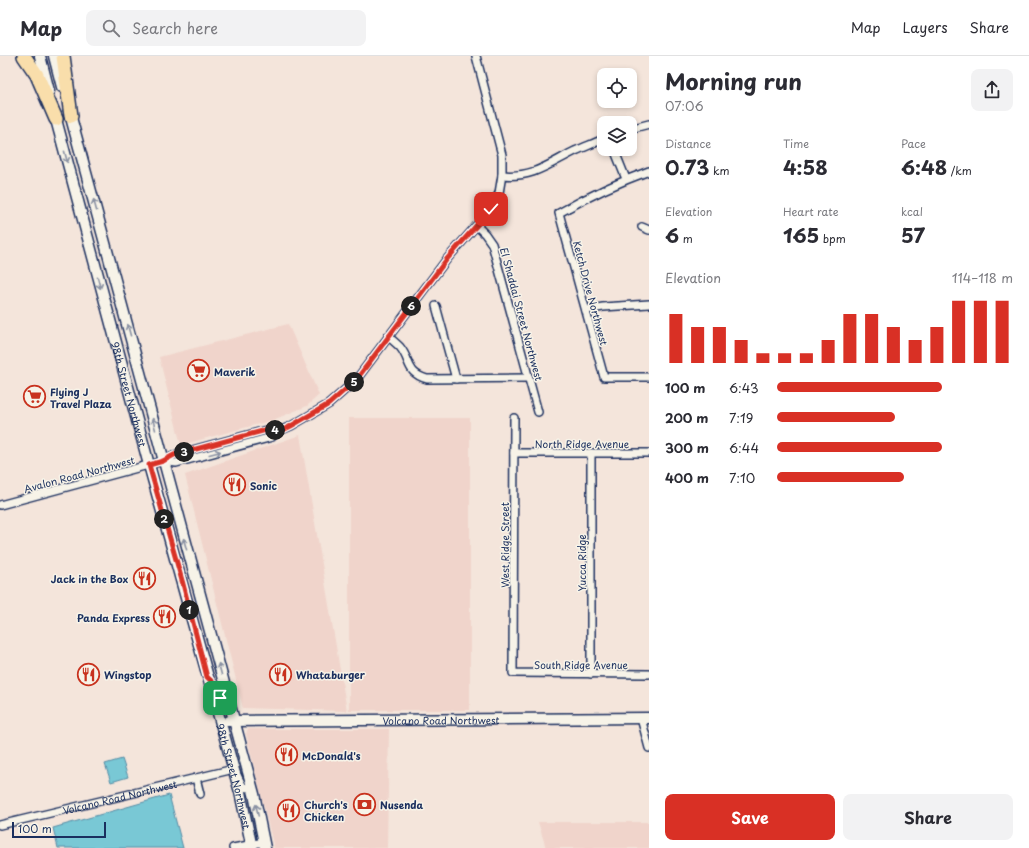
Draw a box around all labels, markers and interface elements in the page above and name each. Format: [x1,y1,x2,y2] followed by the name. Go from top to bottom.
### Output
[86,10,366,46] search box
[20,14,62,42] text: Map
[132,16,218,39] text: Search here
[100,17,122,39] icon: search
[851,17,881,38] text: Map
[903,17,948,38] text: Layers
[970,17,1009,38] text: Share
[665,64,802,97] text: Morning run
[597,68,637,156] map controls
[597,68,637,108] button: locate
[971,69,1013,111] button: share
[665,96,704,115] text: 07:06
[597,116,637,156] button: layers
[665,135,711,152] text: Distance
[783,135,809,152] text: Time
[901,135,926,152] text: Pace
[62,150,70,163] one-way arrow
[665,152,709,182] text: 0.73
[783,152,828,182] text: 4:58
[901,152,947,182] text: 6:48
[709,162,729,179] text: km
[947,162,972,179] text: /km
[474,192,508,226] pin
[480,198,502,220] icon: check
[91,199,98,212] one-way arrow
[665,203,712,220] text: Elevation
[783,203,839,220] text: Heart rate
[901,203,923,220] text: kcal
[665,220,679,250] text: 6
[783,220,819,250] text: 165
[901,220,925,250] text: 57
[679,230,693,247] text: m
[819,230,846,247] text: bpm
[570,239,612,347] street label: Ketch Drive Northwest
[497,246,547,382] street label: El Shaddai Street Northwest
[665,268,721,287] text: Elevation
[952,268,1013,287] text: 114–118 m
[96,276,103,289] one-way arrow
[401,296,421,316] pin: 6
[407,297,415,314] text: 6
[125,324,132,337] one-way arrow
[109,340,151,448] street label: 98th Street Northwest
[186,358,212,384] supermarket icon: Maverik
[214,364,256,379] place label: Maverik
[344,372,364,392] pin: 5
[350,373,358,390] text: 5
[665,378,706,397] text: 100 m
[729,378,759,397] text: 6:43
[22,384,48,410] supermarket icon: Flying J Travel Plaza
[50,384,112,411] place label: Flying J Travel Plaza
[665,408,709,427] text: 200 m
[729,408,753,427] text: 7:19
[149,417,157,430] one-way arrow
[265,420,285,440] pin: 4
[271,421,279,438] text: 4
[535,436,630,451] street label: North Ridge Avenue
[665,438,709,457] text: 300 m
[729,438,759,457] text: 6:44
[174,442,194,462] pin: 3
[180,443,188,460] text: 3
[208,449,221,456] one-way arrow
[22,452,136,496] street label: Avalon Road Northwest
[665,468,709,487] text: 400 m
[729,468,755,487] text: 7:10
[222,472,248,498] restaurant icon: Sonic
[250,478,277,493] place label: Sonic
[497,502,512,588] street label: West Ridge Street
[154,509,174,529] pin: 2
[160,510,168,527] text: 2
[574,535,589,591] street label: Yucca Ridge
[181,538,189,551] one-way arrow
[131,565,157,591] restaurant icon: Jack in the Box
[51,571,129,586] place label: Jack in the Box
[179,600,199,620] pin: 1
[186,601,192,618] text: 1
[152,604,178,630] restaurant icon: Panda Express
[77,610,150,625] place label: Panda Express
[534,657,628,672] street label: South Ridge Avenue
[76,661,102,687] restaurant icon: Wingstop
[267,661,293,687] restaurant icon: Whataburger
[216,663,223,676] one-way arrow
[104,667,152,682] place label: Wingstop
[296,667,366,682] place label: Whataburger
[203,681,237,715] pin
[209,687,231,709] icon: arrive
[382,712,499,727] street label: Volcano Road Northwest
[214,721,255,830] street label: 98th Street Northwest
[274,742,300,768] restaurant icon: McDonald's
[302,748,361,763] place label: McDonald's
[61,775,178,817] street label: Volcano Road Northwest
[352,791,378,817] bank icon: Nusenda
[665,794,835,840] button: Save
[843,794,1013,840] button: Share
[276,797,302,823] restaurant icon: Church's Chicken
[304,797,348,824] place label: Church's Chicken
[380,797,423,812] place label: Nusenda
[253,804,261,817] one-way arrow
[12,820,106,839] scale bar
[18,820,52,837] text: 100 m

